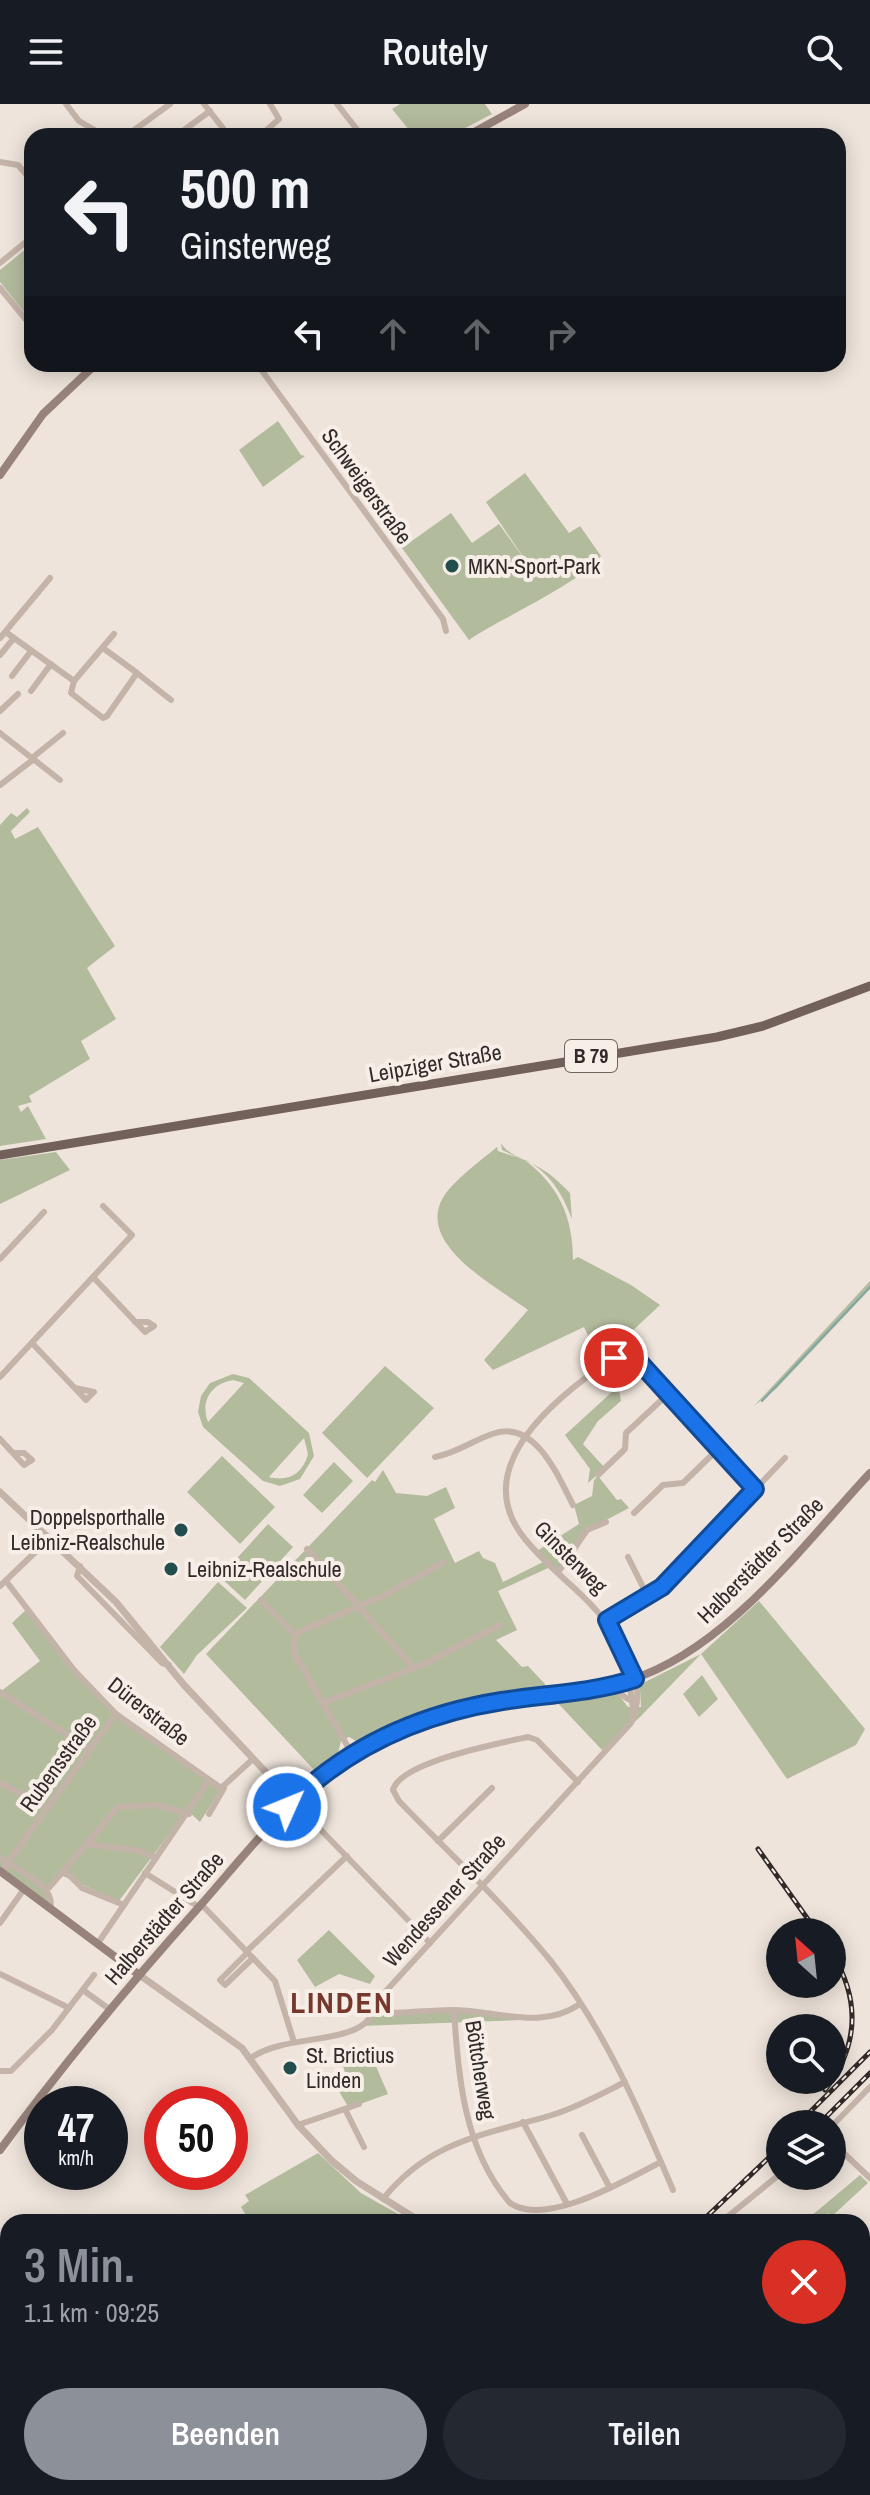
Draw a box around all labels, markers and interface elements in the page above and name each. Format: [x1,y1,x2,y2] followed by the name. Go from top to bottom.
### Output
[382,28,488,76] text: Routely
[24,30,68,74] icon: menu
[802,30,846,74] icon: search
[180,150,310,225] text: 500 m
[48,160,152,264] icon: left
[180,222,331,270] text: Ginsterweg
[287,312,331,356] icon: left
[371,312,415,356] icon: ahead
[455,312,499,356] icon: ahead
[539,312,583,356] icon: right
[315,422,419,550] street label: Schweigerstraße
[468,551,601,581] place label: MKN-Sport-Park
[443,557,461,575] marker: MKN-Sport-Park
[366,1037,504,1089] street label: Leipziger Straße
[565,1040,617,1072] road number: B 79
[580,1324,648,1392] pin
[592,1336,636,1380] icon: arrive
[690,1490,830,1630] street label: Halberstädter Straße
[11,1502,165,1557] place label: Doppelsporthalle Leibniz-Realschule
[528,1514,614,1600] street label: Ginsterweg
[172,1521,190,1539] marker: Doppelsporthalle Leibniz-Realschule
[187,1554,341,1584] place label: Leibniz-Realschule
[162,1560,180,1578] marker: Leibniz-Realschule
[102,1670,196,1752] street label: Dürerstraße
[13,1708,103,1818] street label: Rubensstraße
[245,1765,329,1849] position arrow
[376,1827,512,1973] street label: Wendessener Straße
[98,1845,230,1991] street label: Halberstädter Straße
[766,1918,846,1998] north arrow
[766,1918,846,2190] map controls
[290,1982,394,2022] district label: LINDEN
[766,2014,846,2094] button: search
[458,2018,504,2122] street label: Böttcherweg
[306,2040,394,2095] place label: St. Brictius Linden
[281,2059,299,2077] marker: St. Brictius Linden
[144,2086,248,2190] speed limit sign: 50
[58,2101,94,2154] text: 47
[766,2110,846,2190] button: layers
[58,2144,94,2171] text: km/h
[24,2232,135,2297] text: 3 Min.
[762,2240,846,2324] button: close
[24,2295,159,2330] text: 1.1 km · 09:25
[24,2388,427,2480] button: Beenden
[443,2388,846,2480] button: Teilen

